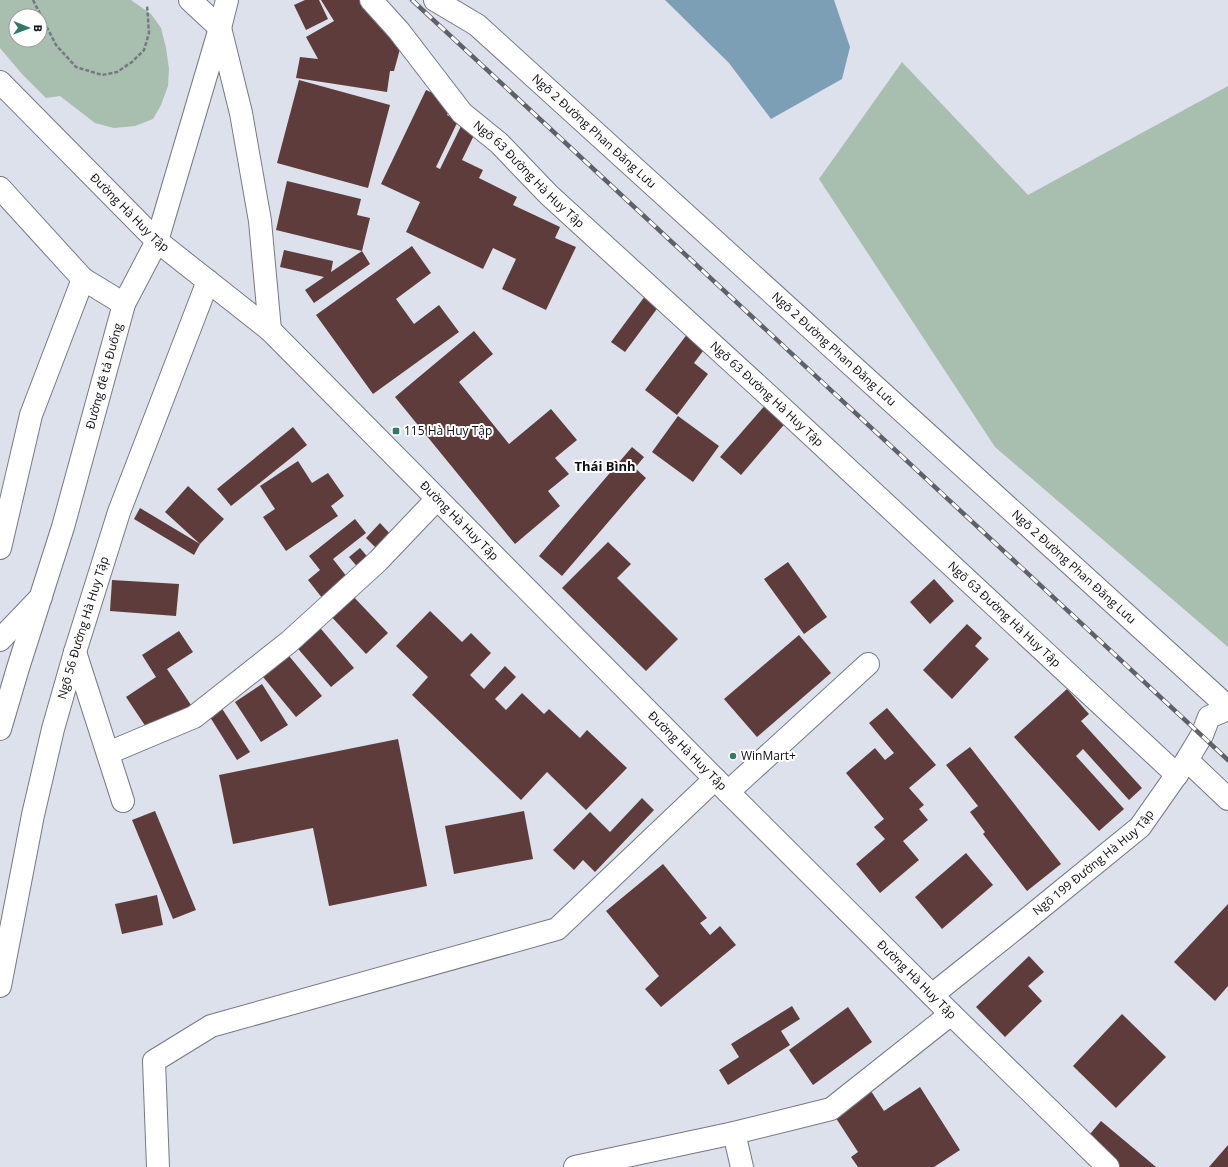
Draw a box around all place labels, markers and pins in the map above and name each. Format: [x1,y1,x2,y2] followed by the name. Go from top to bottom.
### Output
[404,422,492,439] place label: 115 Hà Huy Tập
[391,426,401,436] marker: 115 Hà Huy Tập
[741,747,796,764] place label: WinMart+
[728,751,738,761] marker: WinMart+

